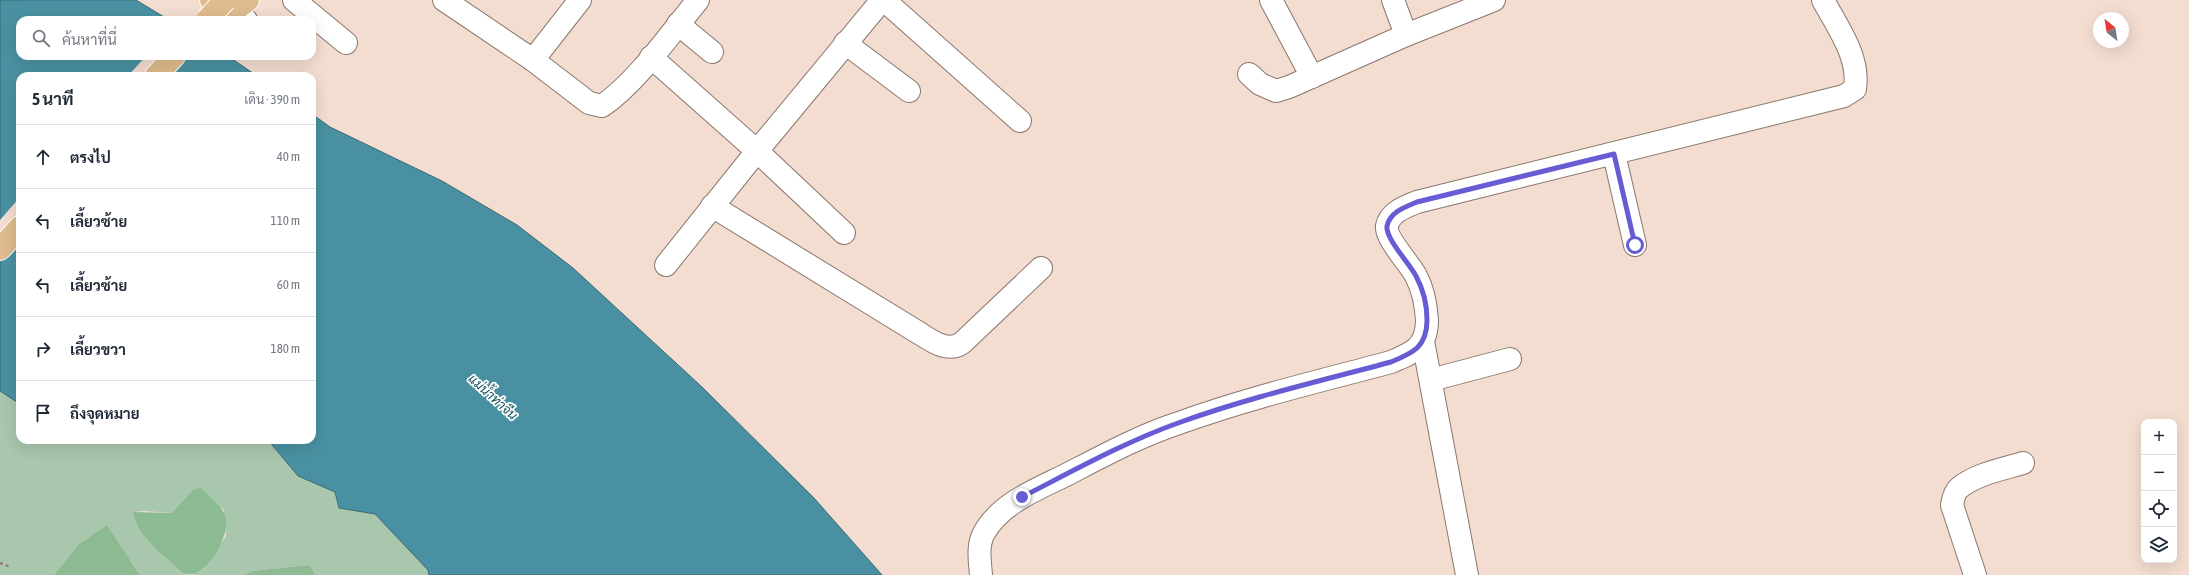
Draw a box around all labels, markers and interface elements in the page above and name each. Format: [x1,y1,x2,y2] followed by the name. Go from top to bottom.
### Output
[2093,12,2129,48] north arrow
[16,16,316,60] search box
[30,27,52,49] icon: search
[62,31,117,48] text: ค้นหาที่นี่
[32,89,74,109] text: 5 นาที
[244,92,300,107] text: เดิน · 390 m
[32,146,54,168] icon: ahead
[70,149,111,166] text: ตรงไป
[277,149,300,164] text: 40 m
[32,210,54,232] icon: left
[70,213,127,230] text: เลี้ยวซ้าย
[271,213,300,228] text: 110 m
[1626,236,1644,254] route start
[32,274,54,296] icon: left
[70,277,127,294] text: เลี้ยวซ้าย
[277,277,300,292] text: 60 m
[32,338,54,360] icon: right
[70,341,126,358] text: เลี้ยวขวา
[271,341,300,356] text: 180 m
[466,367,524,423] water label: แม่น้ำท่าจีน
[32,402,54,424] icon: arrive
[70,405,140,422] text: ถึงจุดหมาย
[2141,419,2177,563] map controls
[2141,419,2177,455] button: +
[2141,455,2177,491] button: −
[1013,488,1031,506] route end
[2141,491,2177,527] button: locate
[2141,527,2177,563] button: layers

